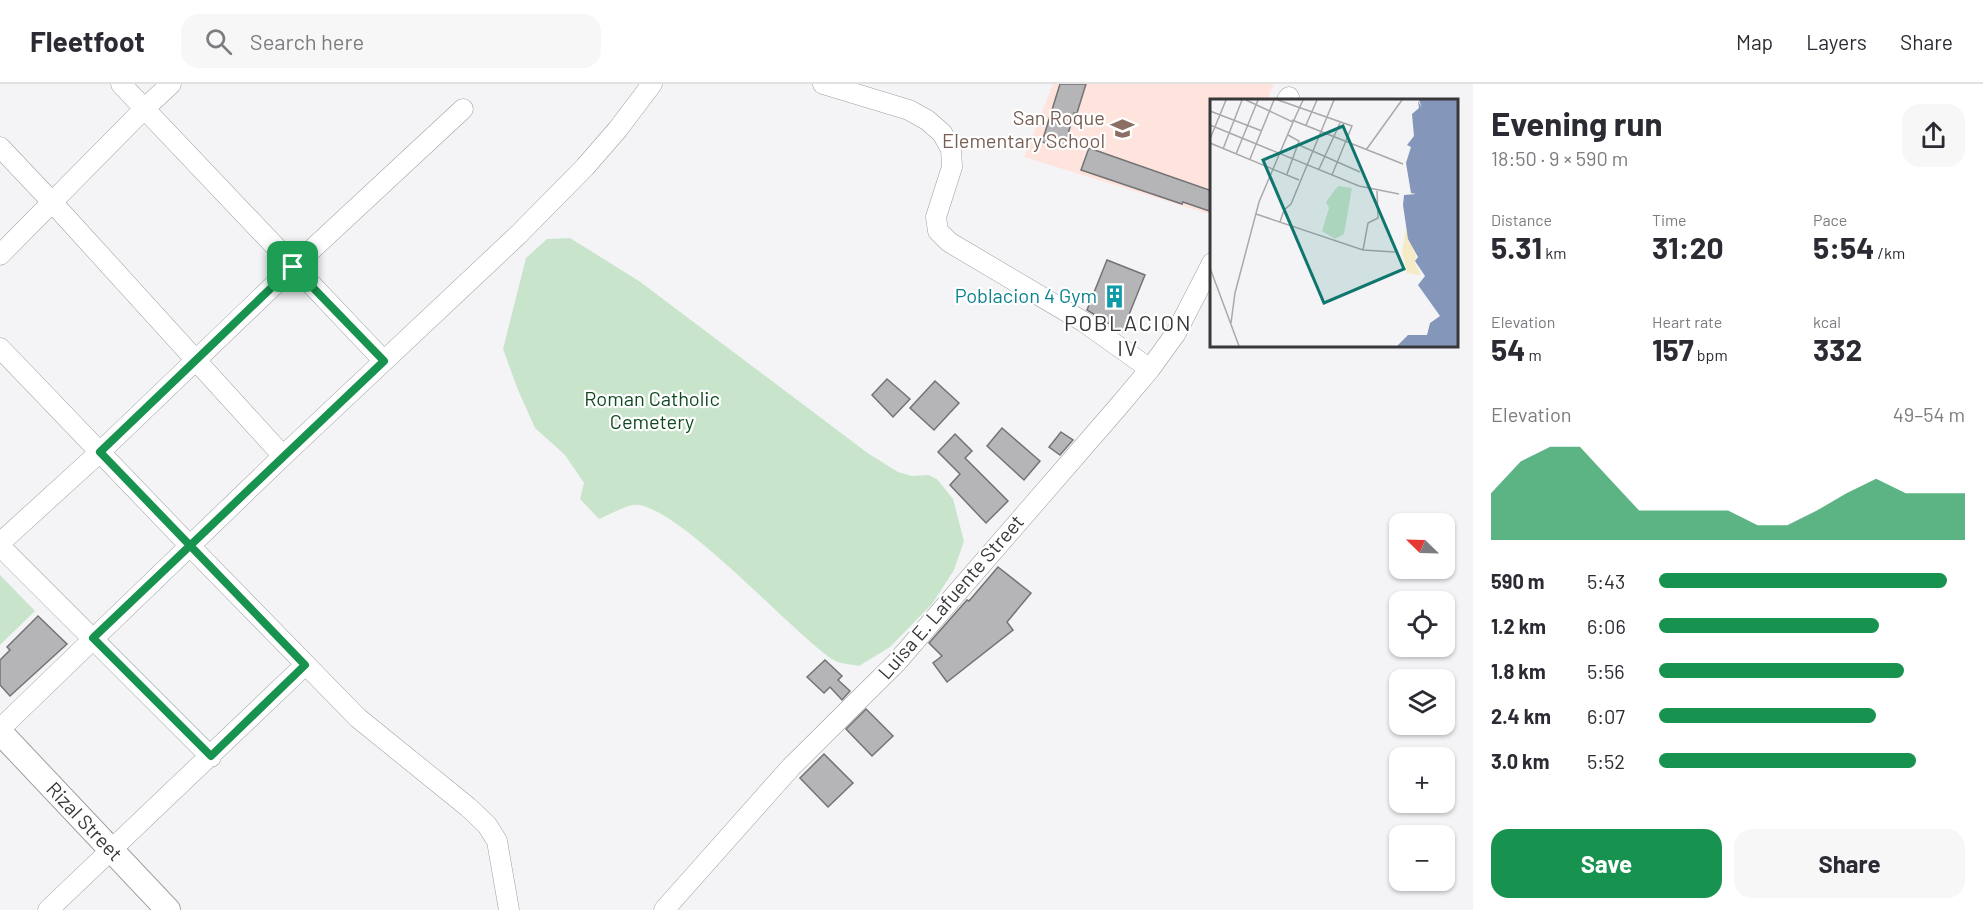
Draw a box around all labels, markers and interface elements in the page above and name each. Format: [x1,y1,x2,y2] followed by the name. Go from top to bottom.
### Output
[181,14,601,68] search box
[30,24,145,58] text: Fleetfoot
[202,25,235,58] icon: search
[250,28,364,54] text: Search here
[1736,29,1773,54] text: Map
[1806,29,1867,54] text: Layers
[1900,29,1953,54] text: Share
[1210,99,1458,346] inset map
[1491,103,1663,143] text: Evening run
[1902,104,1965,167] button: share
[942,105,1105,152] place label: San Roque Elementary School
[1110,116,1136,142] school or university icon: San Roque Elementary School
[1491,146,1628,170] text: 18:50 · 9 × 590 m
[1491,210,1552,229] text: Distance
[1652,210,1687,229] text: Time
[1813,210,1847,229] text: Pace
[1491,229,1542,265] text: 5.31
[1652,229,1724,265] text: 31:20
[1813,229,1874,265] text: 5:54
[267,241,318,292] pin
[1542,243,1566,262] text: km
[1874,243,1905,262] text: /km
[276,250,309,283] icon: arrive
[955,283,1097,307] place label: Poblacion 4 Gym
[1102,283,1128,309] building icon: Poblacion 4 Gym
[1064,309,1192,360] district label: POBLACION IV
[1491,312,1555,331] text: Elevation
[1652,312,1722,331] text: Heart rate
[1813,312,1841,331] text: kcal
[1491,331,1525,367] text: 54
[1652,331,1694,367] text: 157
[1813,331,1862,367] text: 332
[1525,345,1542,364] text: m
[1694,345,1728,364] text: bpm
[584,386,720,433] park label: Roman Catholic Cemetery
[1491,402,1572,426] text: Elevation
[1893,402,1965,426] text: 49–54 m
[872,509,1028,683] street label: Luisa E. Lafuente Street
[1389,513,1455,579] north arrow
[1389,513,1455,891] map controls
[1491,569,1545,593] text: 590 m
[1587,569,1625,593] text: 5:43
[1389,591,1455,657] button: locate
[1491,614,1546,638] text: 1.2 km
[1587,614,1626,638] text: 6:06
[1491,659,1546,683] text: 1.8 km
[1587,659,1625,683] text: 5:56
[1389,669,1455,735] button: layers
[1491,704,1551,728] text: 2.4 km
[1587,704,1625,728] text: 6:07
[1389,747,1455,813] button: +
[1491,749,1549,773] text: 3.0 km
[1587,749,1625,773] text: 5:52
[42,776,128,865] street label: Rizal Street
[1389,825,1455,891] button: −
[1491,829,1722,898] button: Save
[1734,829,1965,898] button: Share

